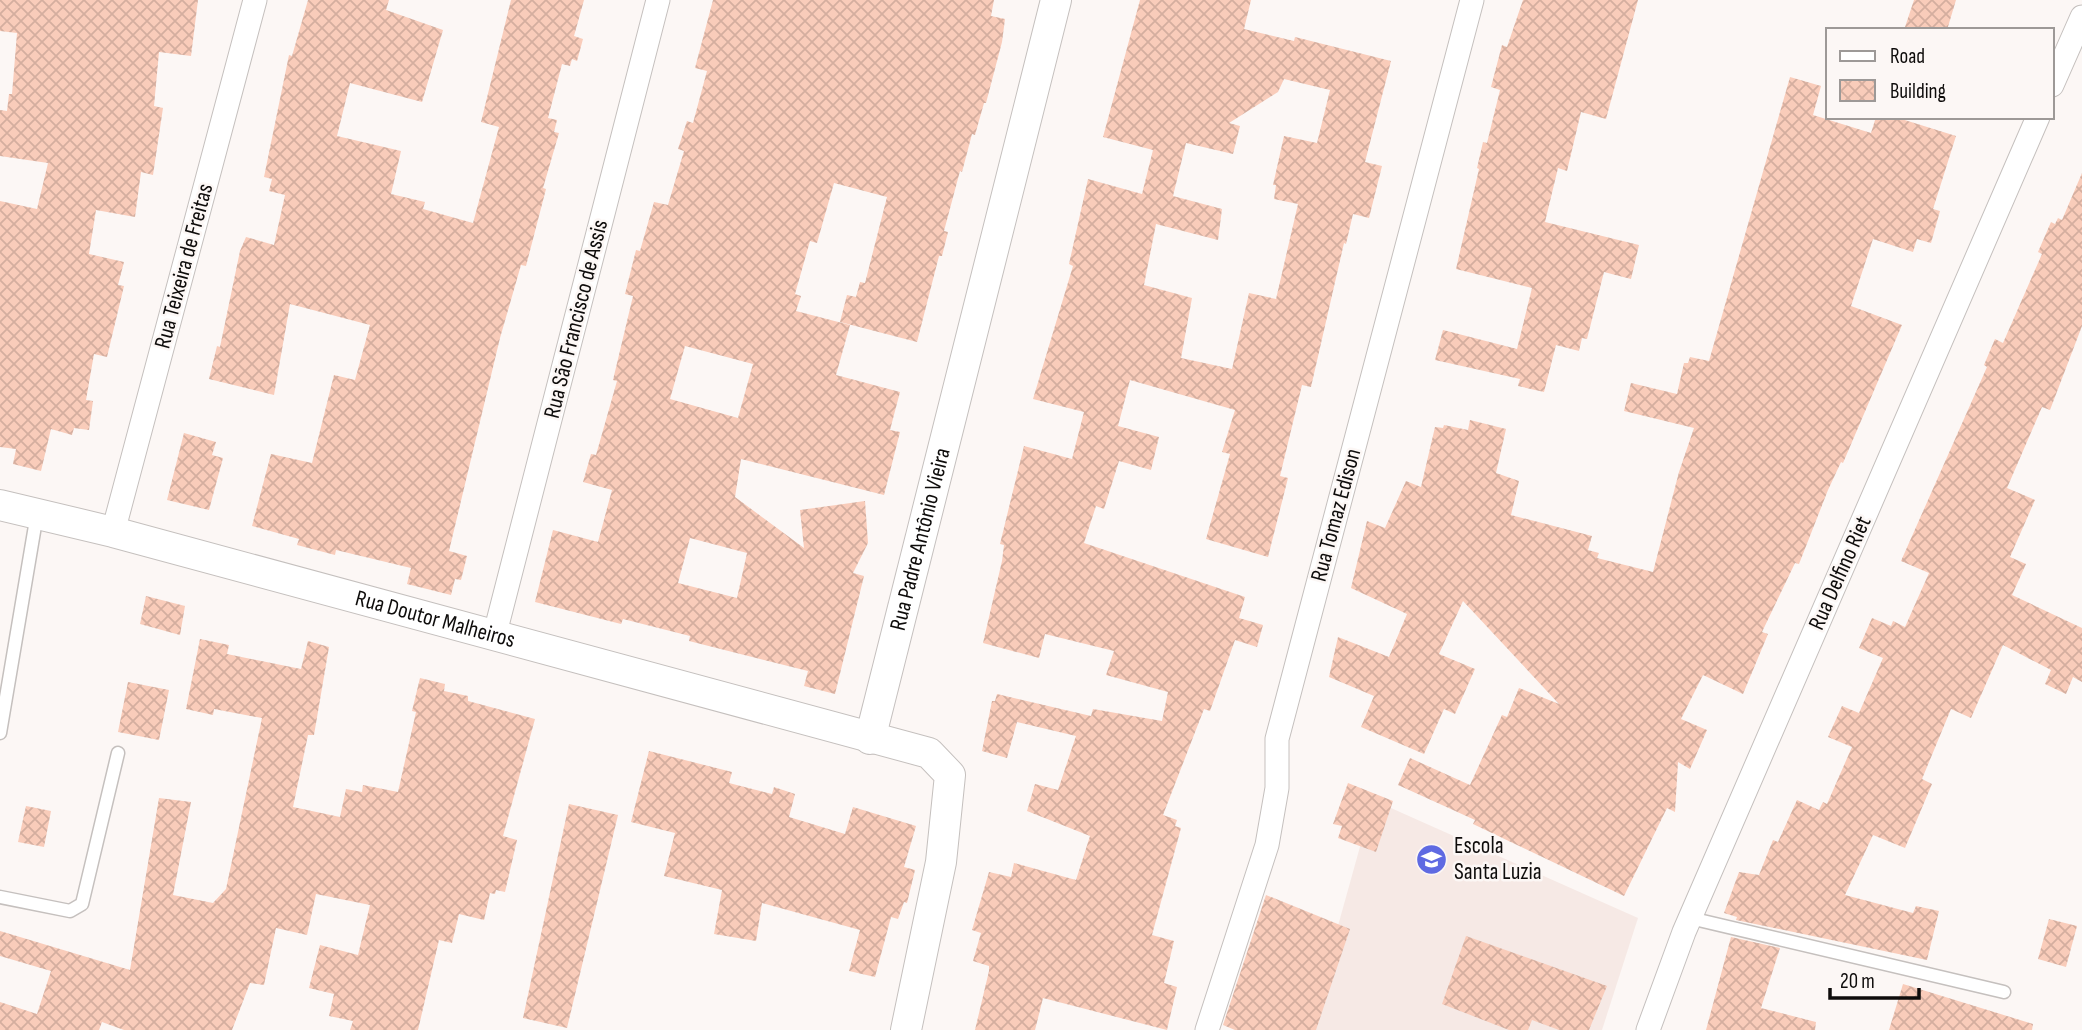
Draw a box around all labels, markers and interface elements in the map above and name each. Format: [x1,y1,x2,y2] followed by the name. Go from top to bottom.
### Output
[1826,28,2054,119] legend
[1890,44,1925,69] text: Road
[1890,79,1946,104] text: Building
[149,180,219,352] street label: Rua Teixeira de Freitas
[538,217,614,421] street label: Rua São Francisco de Assis
[884,445,957,633] street label: Rua Padre Antônio Vieira
[1305,445,1367,585] street label: Rua Tomaz Edison
[1802,512,1878,634] street label: Rua Delfino Riet
[352,584,518,654] street label: Rua Doutor Malheiros
[1454,832,1542,886] place label: Escola Santa Luzia
[1414,842,1448,876] school or university icon: Escola Santa Luzia
[1830,956,1919,1000] scale bar
[1840,969,1875,994] text: 20 m

